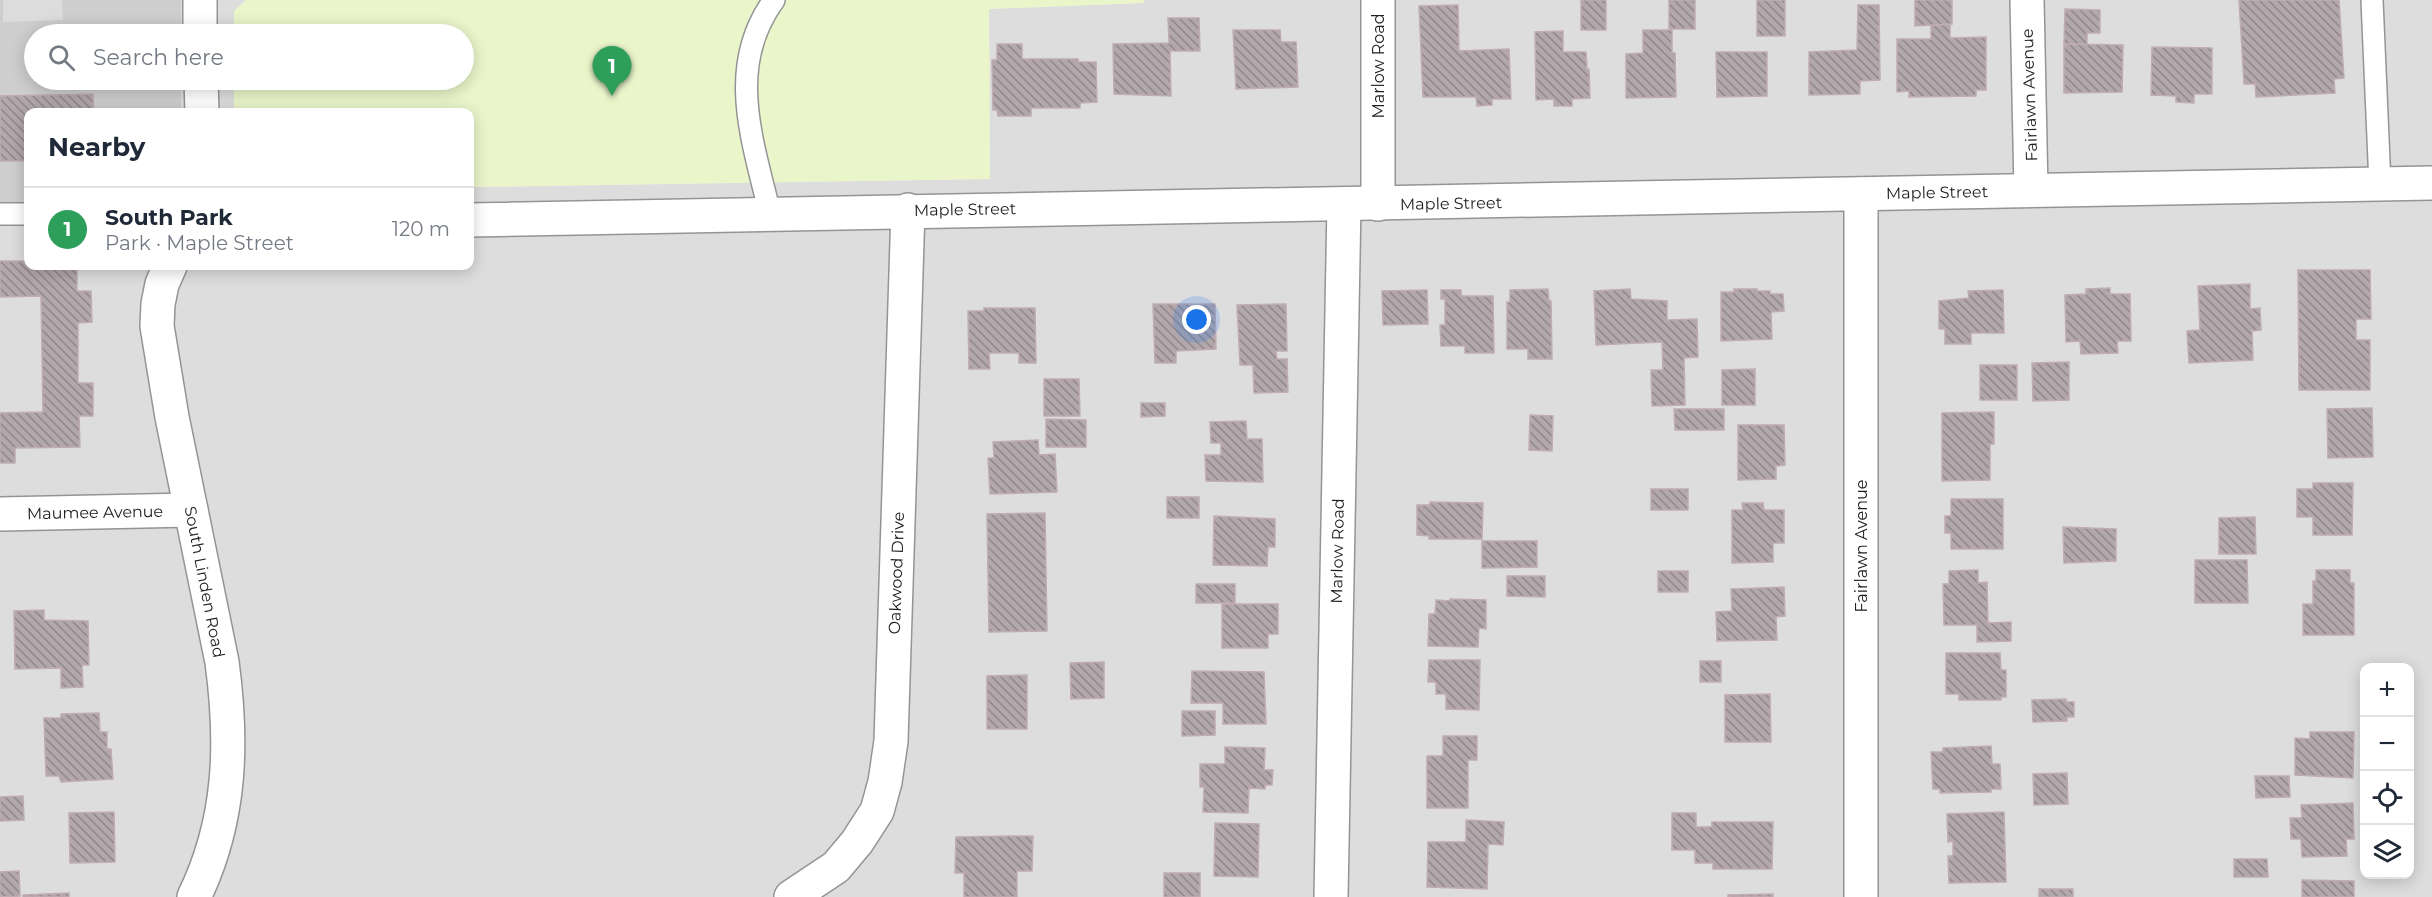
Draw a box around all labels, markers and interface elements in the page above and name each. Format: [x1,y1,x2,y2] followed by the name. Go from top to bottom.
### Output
[1369,13,1388,119] street label: Marlow Road
[24,24,474,90] search box
[2018,28,2041,162] street label: Fairlawn Avenue
[45,41,78,74] icon: search
[93,44,224,71] text: Search here
[592,46,632,96] pin: 1
[48,131,145,163] text: Nearby
[1886,182,1989,203] street label: Maple Street
[1400,193,1503,214] street label: Maple Street
[914,199,1017,220] street label: Maple Street
[105,204,233,231] text: South Park
[64,217,71,241] text: 1
[392,217,450,241] text: 120 m
[105,231,294,255] text: Park · Maple Street
[1182,305,1211,334] your location
[1852,480,1871,612] street label: Fairlawn Avenue
[1327,498,1348,604] street label: Marlow Road
[27,502,163,523] street label: Maumee Avenue
[180,505,229,660] street label: South Linden Road
[885,511,908,635] street label: Oakwood Drive
[2360,663,2414,879] map controls
[2360,663,2414,717] button: +
[2360,717,2414,771] button: −
[2360,771,2414,825] button: locate
[2360,825,2414,879] button: layers

